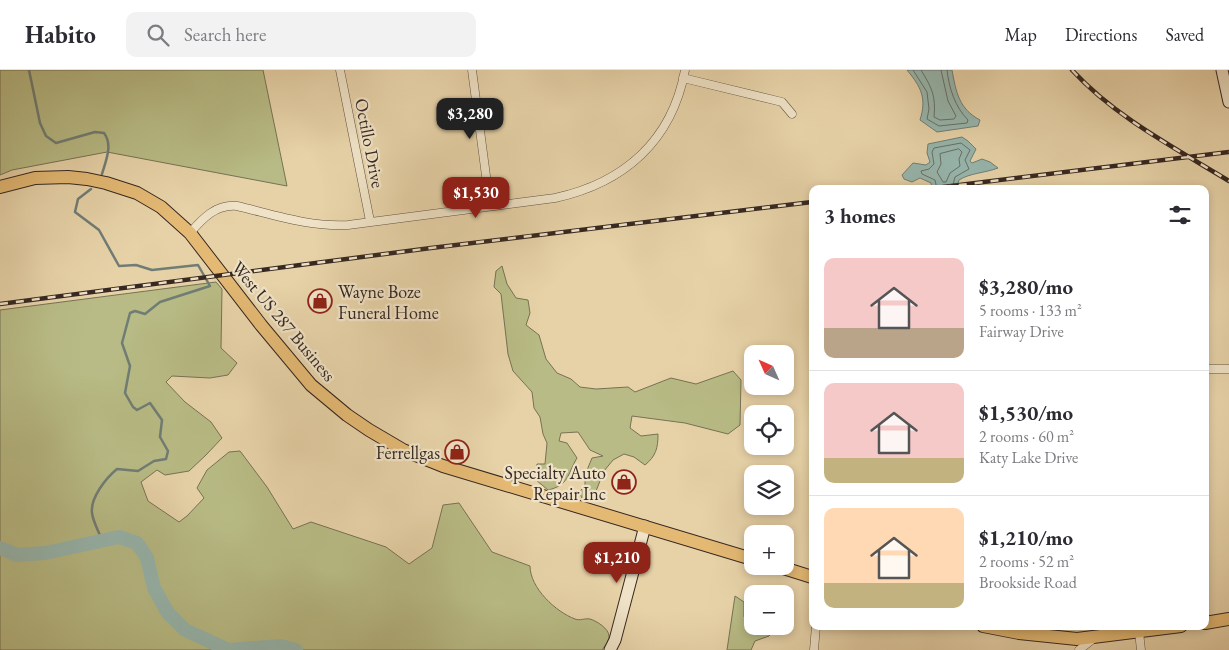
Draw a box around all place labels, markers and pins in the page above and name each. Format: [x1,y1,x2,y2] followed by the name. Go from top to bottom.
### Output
[429,98,511,140] pin: $3,280
[435,176,517,219] pin: $1,530
[338,280,439,324] place label: Wayne Boze Funeral Home
[307,288,333,314] shop icon: Wayne Boze Funeral Home
[444,439,470,465] shop icon: Ferrellgas
[376,441,440,464] place label: Ferrellgas
[505,461,606,505] place label: Specialty Auto Repair Inc
[611,469,637,495] shop icon: Specialty Auto Repair Inc
[576,542,658,584] pin: $1,210

